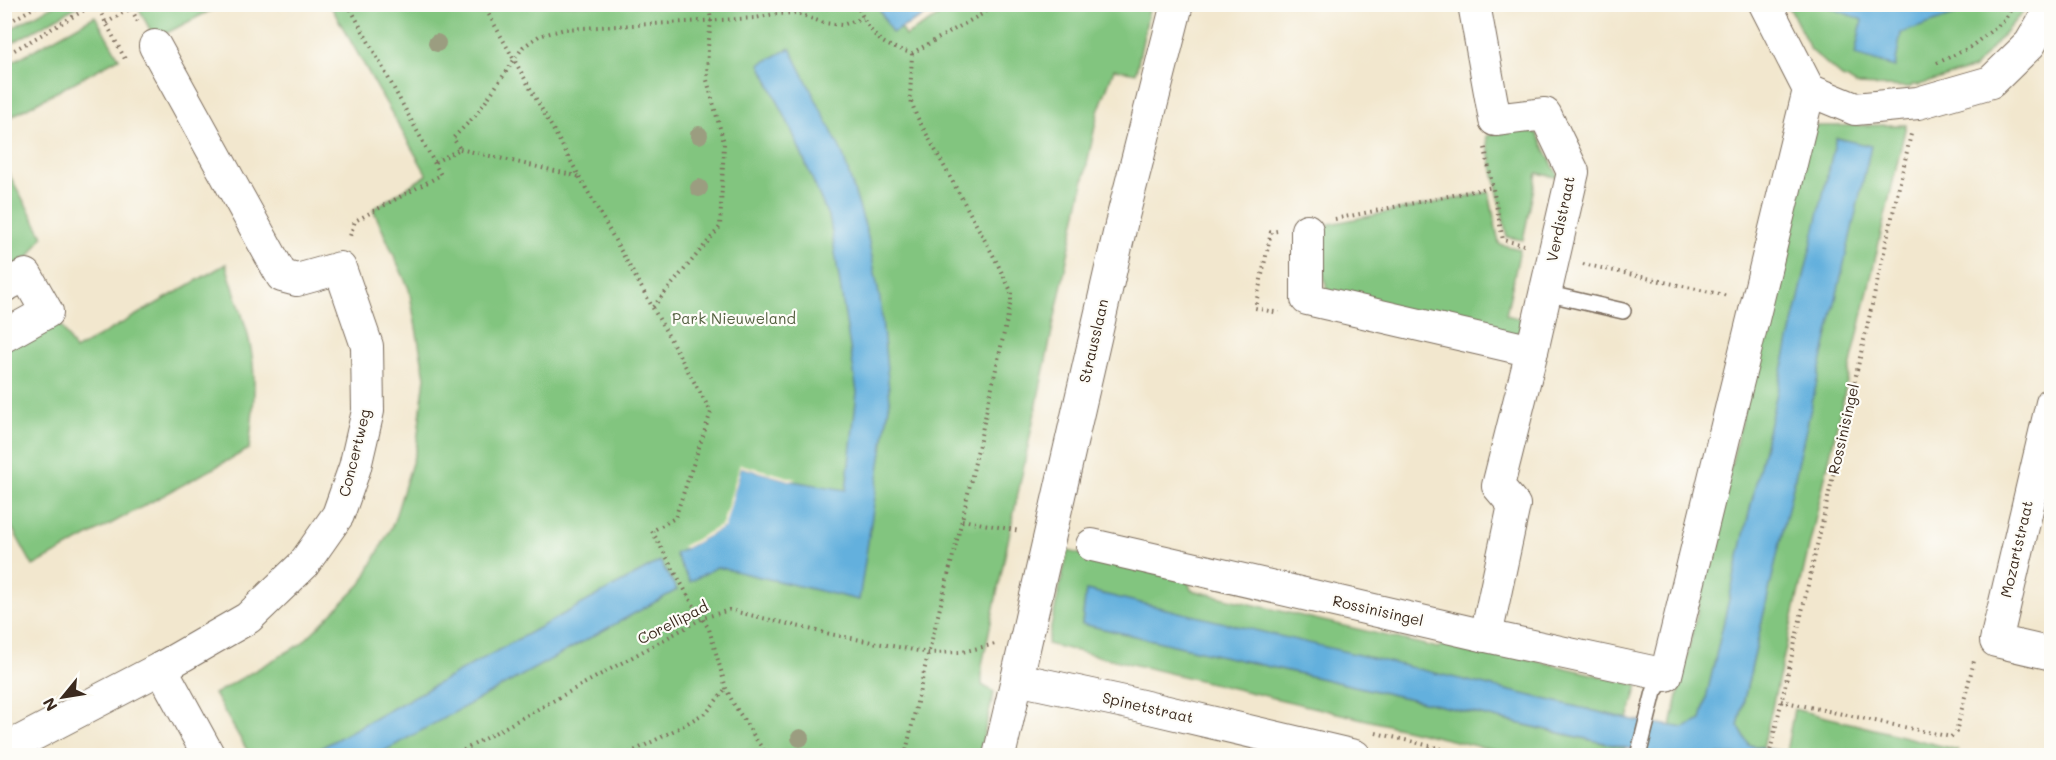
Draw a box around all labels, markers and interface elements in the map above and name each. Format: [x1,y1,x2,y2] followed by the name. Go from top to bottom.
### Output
[1541,174,1579,264] street label: Verdistraat
[1074,297,1112,385] street label: Strausslaan
[672,308,796,328] park label: Park Nieuweland
[1823,381,1863,476] street label: Rossinisingel
[333,406,375,499] street label: Concertweg
[1995,498,2037,599] street label: Mozartstraat
[1331,590,1426,630] street label: Rossinisingel
[634,596,711,648] street label: Corellipad
[33,667,93,727] north arrow
[1101,687,1196,727] street label: Spinetstraat
[37,694,62,715] text: N

